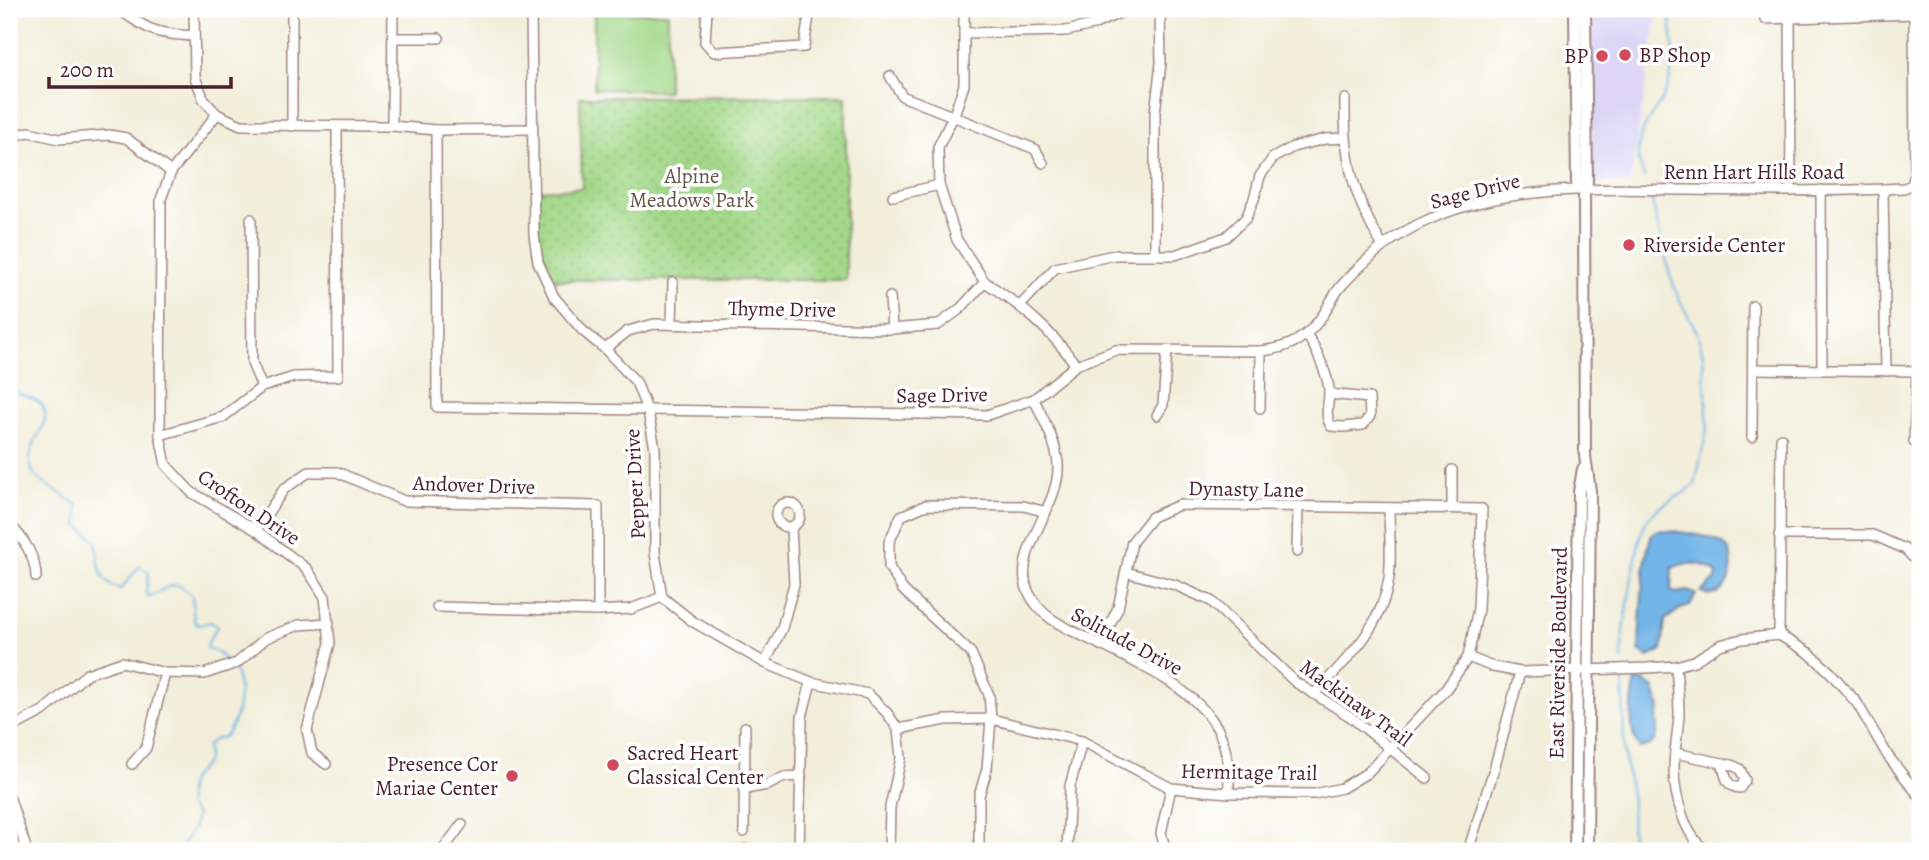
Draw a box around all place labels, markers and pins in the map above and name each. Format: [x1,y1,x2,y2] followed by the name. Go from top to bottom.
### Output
[1639,41,1711,69] place label: BP Shop
[1564,42,1588,70] place label: BP
[1617,47,1633,63] marker: BP Shop
[1594,48,1610,64] marker: BP
[1643,231,1785,259] place label: Riverside Center
[1621,237,1637,253] marker: Riverside Center
[627,739,764,791] place label: Sacred Heart Classical Center
[375,750,498,802] place label: Presence Cor Mariae Center
[605,757,621,773] marker: Sacred Heart Classical Center
[504,768,520,784] marker: Presence Cor Mariae Center

